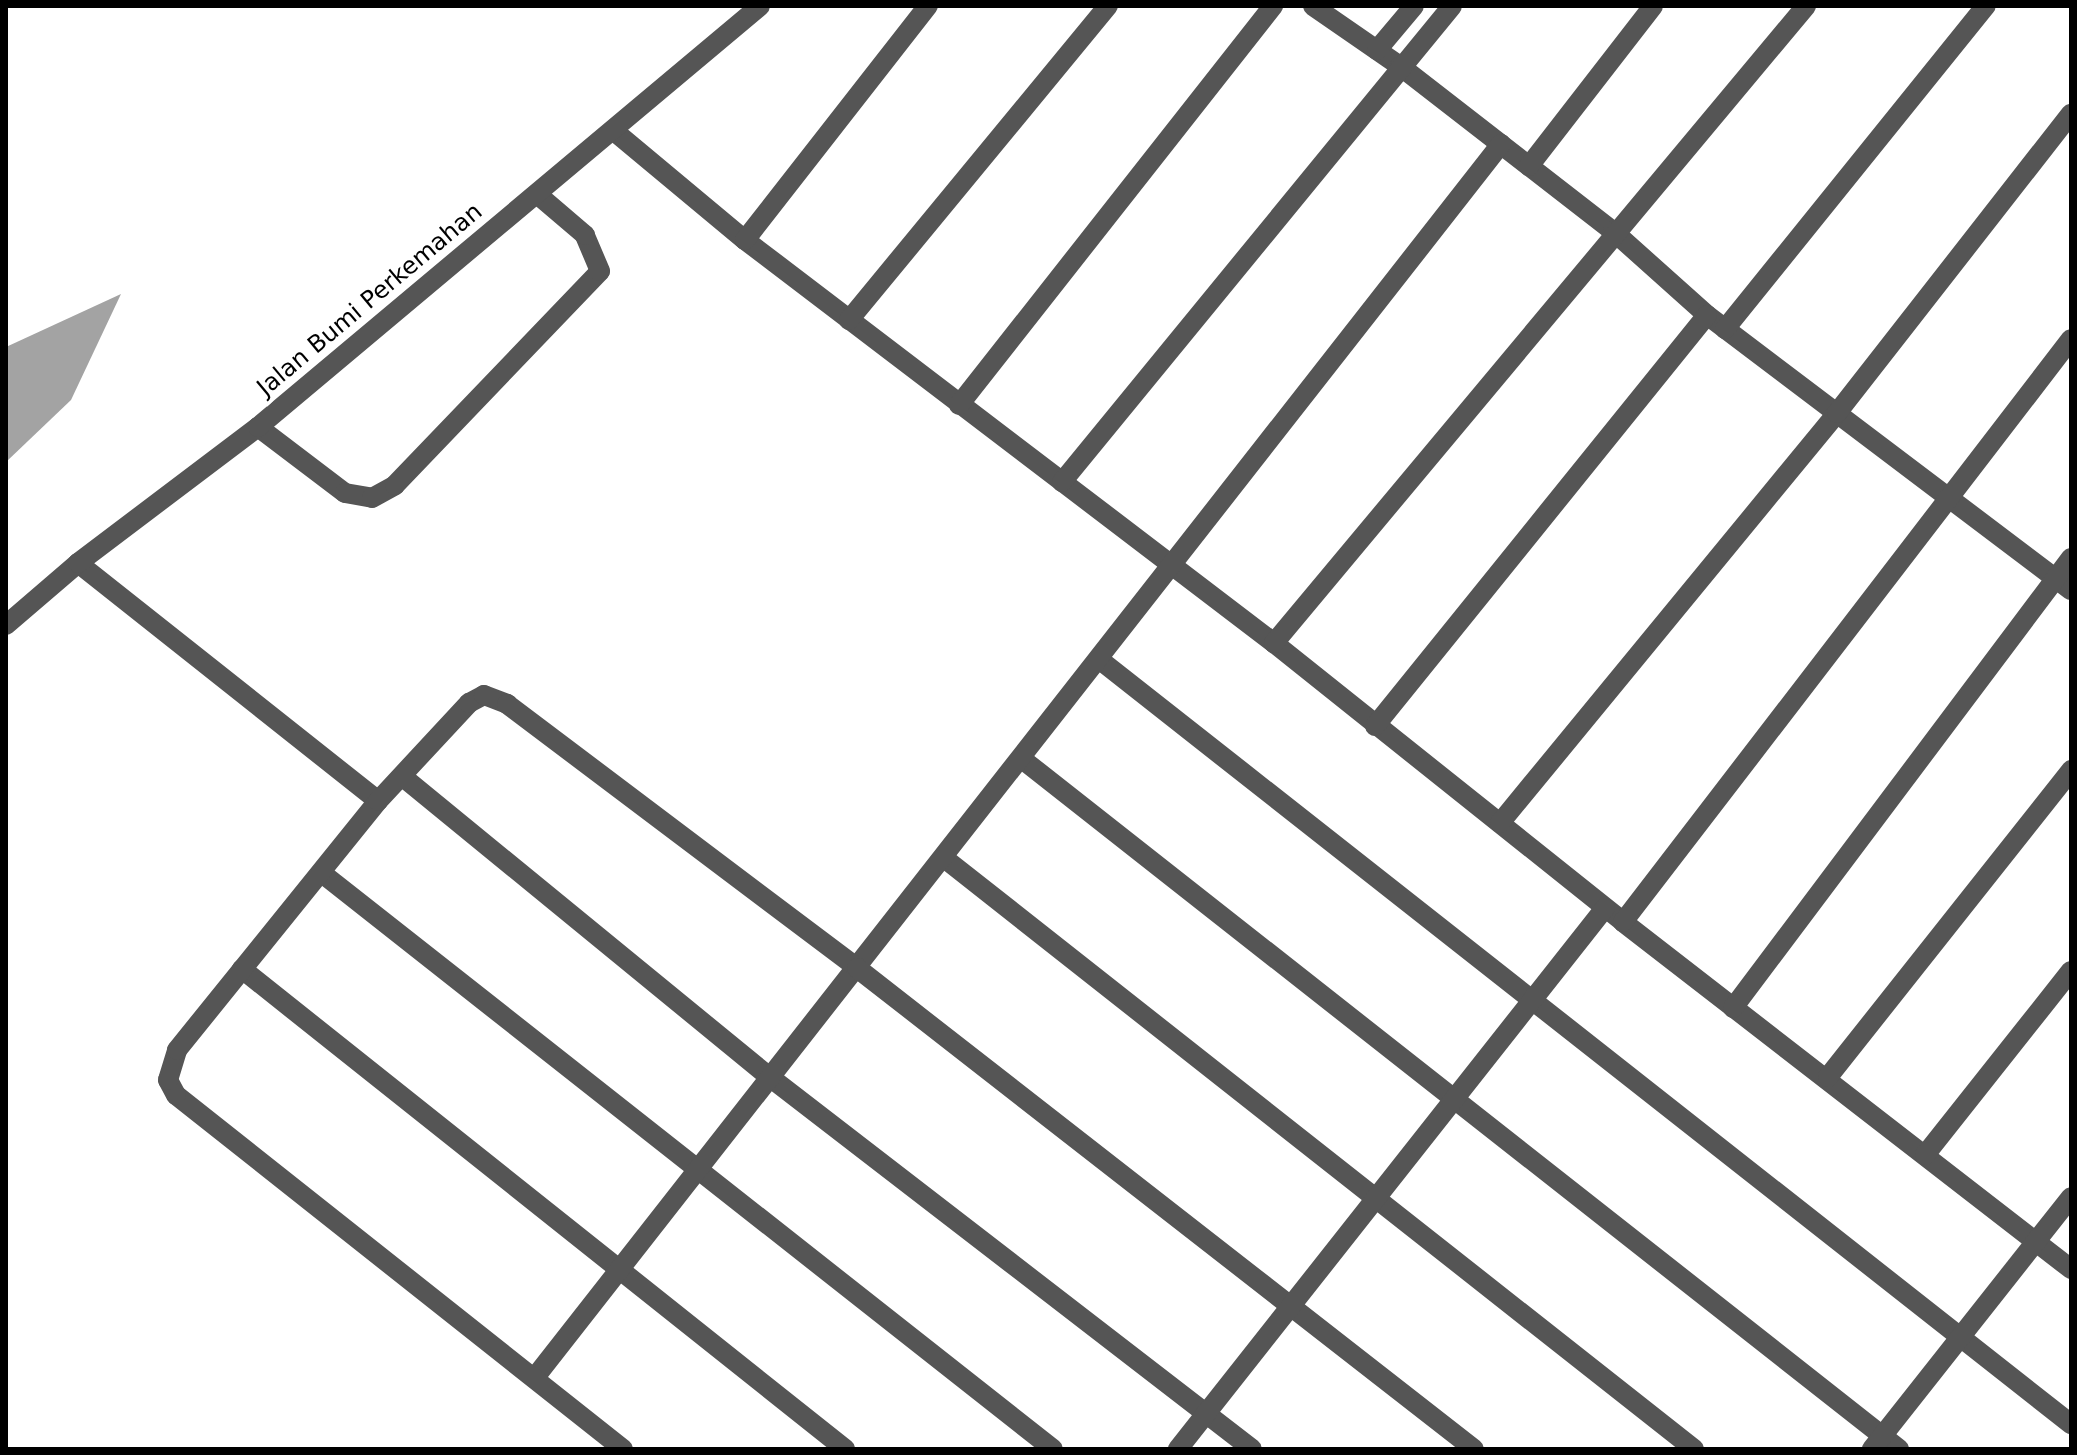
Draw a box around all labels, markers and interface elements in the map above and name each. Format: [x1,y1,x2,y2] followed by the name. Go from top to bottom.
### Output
[252,197,488,403] street label: Jalan Bumi Perkemahan

